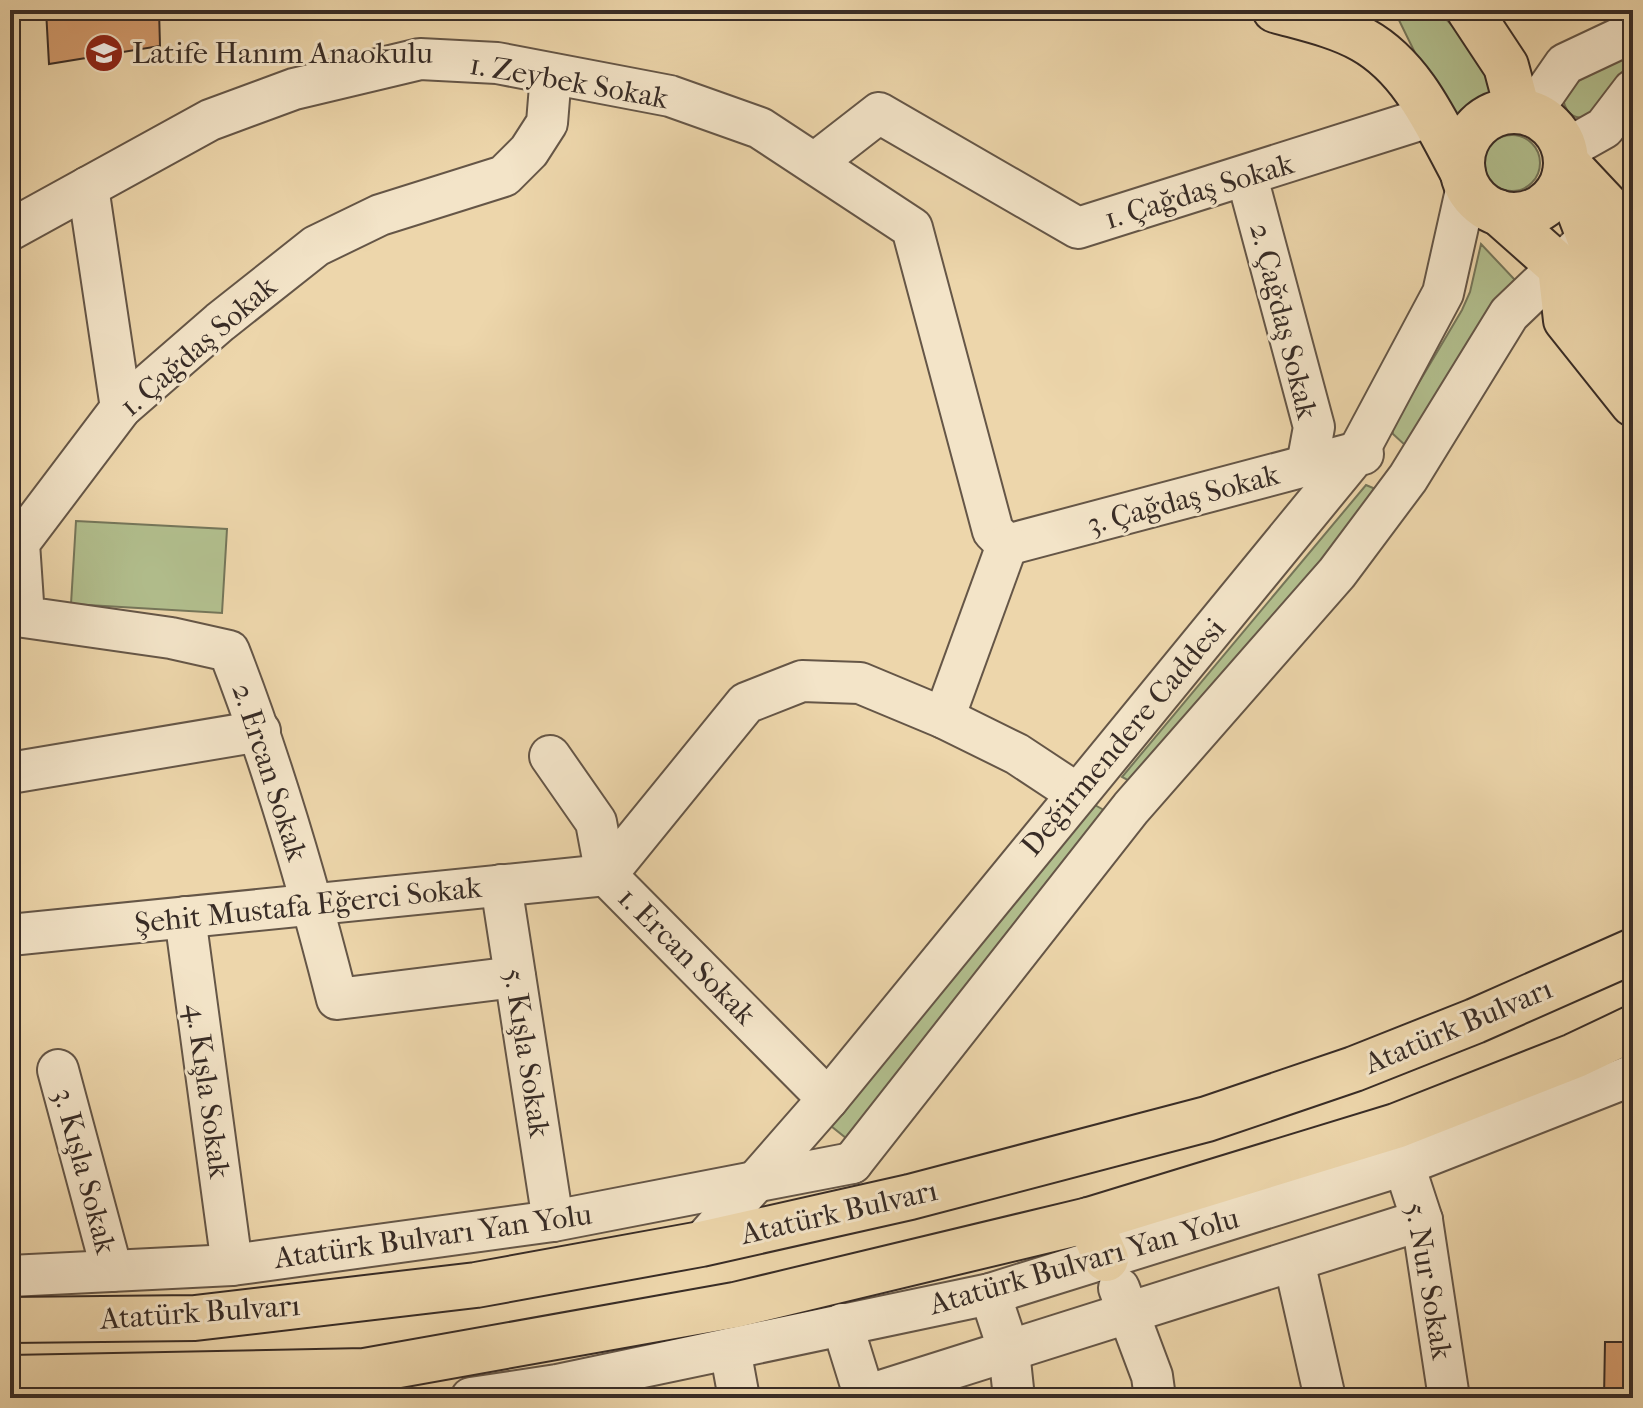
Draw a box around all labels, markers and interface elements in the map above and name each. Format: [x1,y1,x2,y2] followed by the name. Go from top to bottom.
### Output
[83,32,125,74] school or university icon: Latife Hanım Anaokulu
[132,36,433,71] place label: Latife Hanım Anaokulu
[467,47,672,116] street label: 1. Zeybek Sokak
[1100,146,1298,237] street label: 1. Çağdaş Sokak
[1242,220,1325,423] street label: 2. Çağdaş Sokak
[113,269,284,424] street label: 1. Çağdaş Sokak
[1083,457,1284,542] street label: 3. Çağdaş Sokak
[1014,611,1233,863] street label: Değirmendere Caddesi
[224,679,315,866] street label: 2. Ercan Sokak
[133,870,484,941] street label: Şehit Mustafa Eğerci Sokak
[611,880,763,1033] street label: 1. Ercan Sokak
[496,966,557,1141] street label: 5. Kışla Sokak
[1358,971,1557,1082] street label: Atatürk Bulvarı
[178,1001,237,1181] street label: 4. Kışla Sokak
[46,1084,124,1258] street label: 3. Kışla Sokak
[737,1173,941,1252] street label: Atatürk Bulvarı
[271,1197,594,1276] street label: Atatürk Bulvarı Yan Yolu
[1397,1200,1460,1363] street label: 5. Nur Sokak
[924,1201,1243,1323] street label: Atatürk Bulvarı Yan Yolu
[98,1288,301,1337] street label: Atatürk Bulvarı

